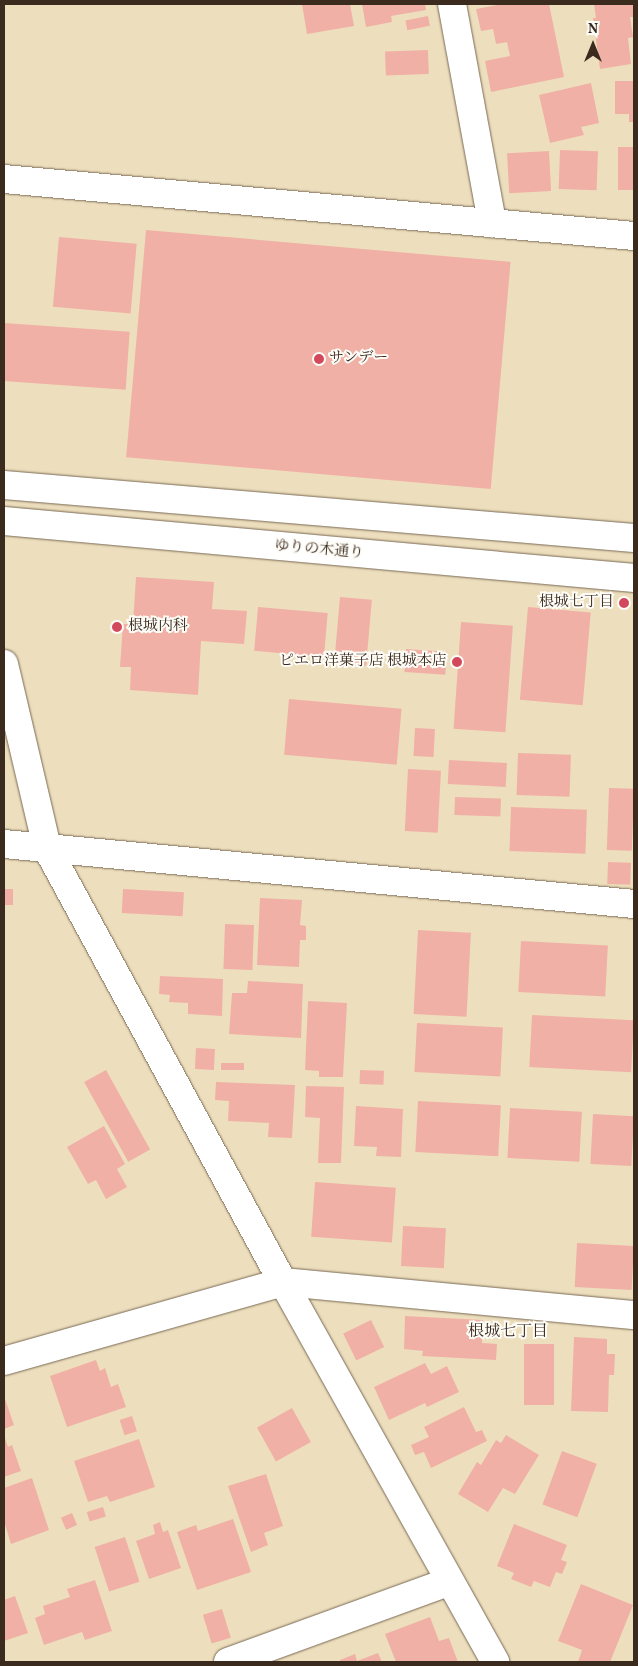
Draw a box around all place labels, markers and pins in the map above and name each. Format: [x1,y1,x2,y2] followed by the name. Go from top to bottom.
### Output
[329,350,389,368] place label: サンデー
[313,353,325,365] marker: サンデー
[539,594,614,612] place label: 根城七丁目
[618,597,630,609] marker: 根城七丁目
[128,618,188,636] place label: 根城内科
[110,620,124,634] marker: 根城内科
[279,653,447,671] place label: ピエロ洋菓子店 根城本店
[451,656,463,668] marker: ピエロ洋菓子店 根城本店

